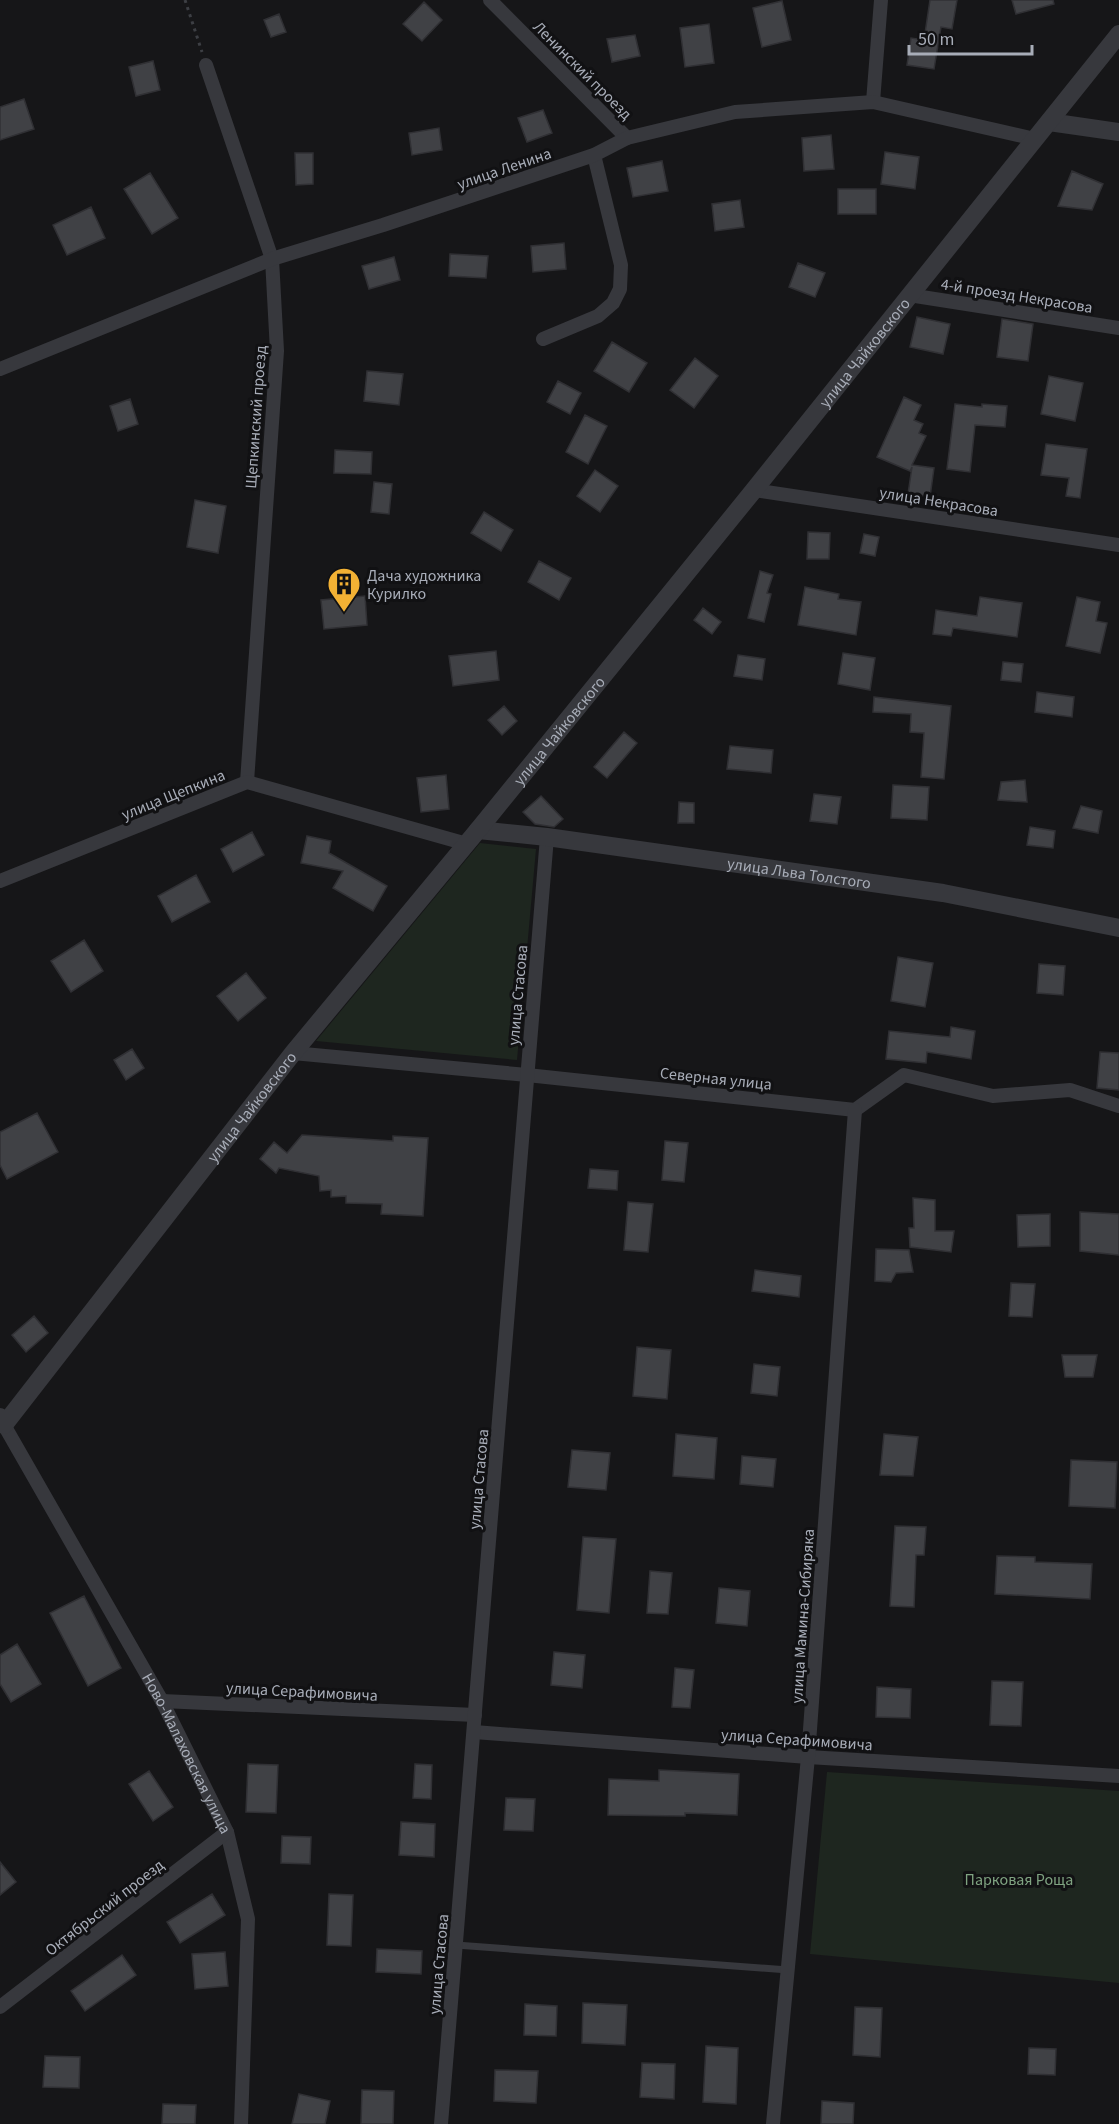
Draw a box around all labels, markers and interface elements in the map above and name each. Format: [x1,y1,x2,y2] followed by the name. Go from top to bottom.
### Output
[528,16,637,125] street label: Ленинский проезд
[909,18,1032,56] scale bar
[918,27,954,52] text: 50 m
[454,143,554,195] street label: улица Ленина
[939,273,1094,319] street label: 4-й проезд Некрасова
[814,294,916,412] street label: улица Чайковского
[240,344,272,489] street label: Щепкинский проезд
[878,482,1000,522] street label: улица Некрасова
[367,565,481,605] place label: Дача художника Курилко
[326,566,362,613] building icon: Дача художника Курилко
[509,672,611,790] street label: улица Чайковского
[118,764,229,826] street label: улица Щепкина
[726,853,872,895] street label: улица Льва Толстого
[503,944,533,1046] street label: улица Стасова
[202,1047,302,1167] street label: улица Чайковского
[659,1062,773,1096] street label: Северная улица
[464,1428,494,1530] street label: улица Стасова
[786,1528,820,1704] street label: улица Мамина-Сибиряка
[136,1669,236,1838] street label: Ново-Малаховская улица
[225,1677,378,1707] street label: улица Серафимовича
[720,1724,873,1756] street label: улица Серафимовича
[41,1854,169,1961] street label: Октябрьский проезд
[965,1869,1073,1891] park label: Парковая Роща
[424,1913,454,2015] street label: улица Стасова

